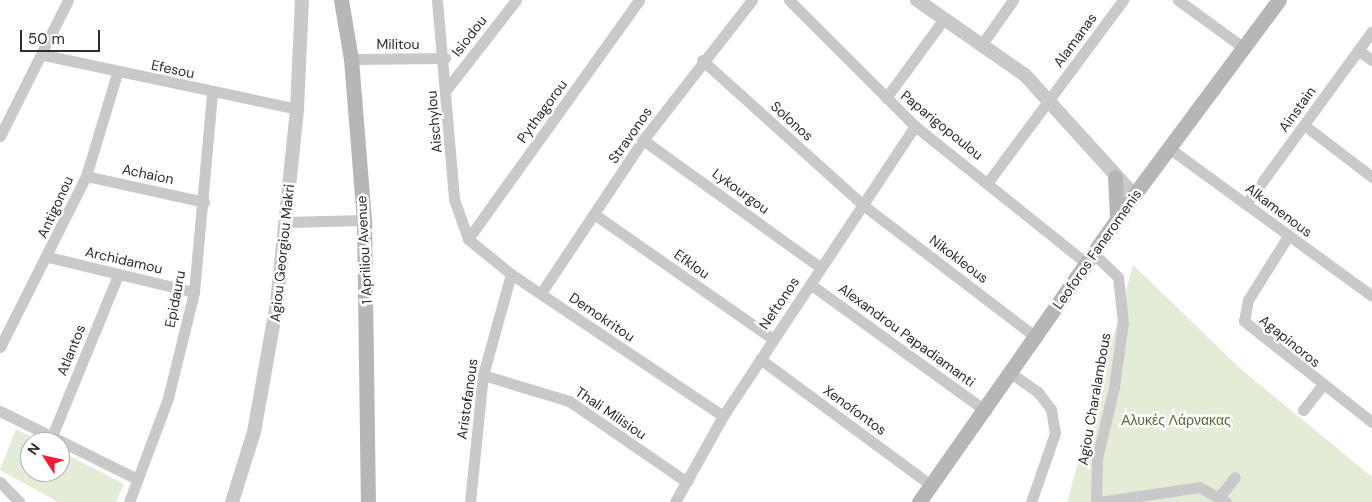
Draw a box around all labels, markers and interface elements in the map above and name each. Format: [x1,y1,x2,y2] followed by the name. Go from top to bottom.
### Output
[1050,10,1100,70] street label: Alamanas
[448,12,490,60] street label: Isiodou
[22,20,102,52] scale bar
[28,29,65,49] text: 50 m
[376,36,420,52] street label: Militou
[150,56,196,82] street label: Efesou
[513,76,571,146] street label: Pythagorou
[1275,83,1319,135] street label: Ainstain
[898,87,986,163] street label: Paparigopoulou
[423,90,445,154] street label: Aischylou
[767,98,817,144] street label: Solonos
[605,104,655,166] street label: Stravonos
[121,160,175,188] street label: Achaion
[709,165,773,217] street label: Lykourgou
[33,173,77,241] street label: Antigonou
[1242,180,1316,240] street label: Alkamenous
[266,183,298,323] street label: Agiou Georgiou Makri
[1049,186,1145,312] street label: Leoforos Faneromenis
[353,195,375,305] street label: 1 Apriliou Avenue
[926,231,992,287] street label: Nikokleous
[84,243,164,277] street label: Archidamou
[671,246,713,282] street label: Efklou
[161,269,189,329] street label: Epidauru
[755,274,803,332] street label: Neftonos
[835,280,979,390] street label: Alexandrou Papadiamanti
[566,289,638,345] street label: Demokritou
[1256,311,1324,371] street label: Agapinoros
[53,322,89,378] street label: Atlantos
[1074,331,1114,467] street label: Agiou Charalambous
[453,357,481,441] street label: Aristofanous
[820,382,890,438] street label: Xenofontos
[572,383,650,443] street label: Thali Milisiou
[1121,412,1231,428] park label: Αλυκές Λάρνακας
[20,432,70,482] north arrow
[23,440,44,458] text: N

